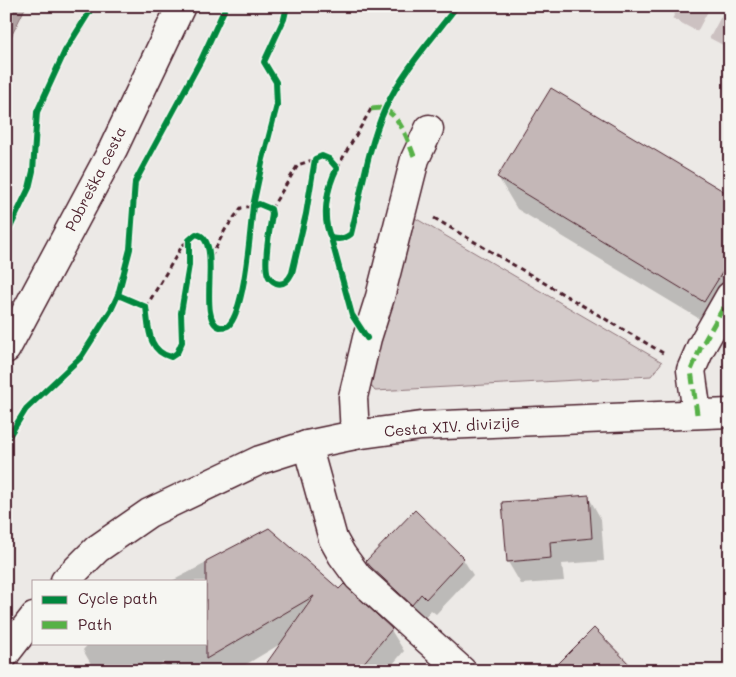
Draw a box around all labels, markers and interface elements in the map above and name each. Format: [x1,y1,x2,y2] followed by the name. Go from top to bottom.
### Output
[60,123,130,234] street label: Pobreška cesta
[383,411,520,441] street label: Cesta XIV. divizije
[32,580,208,644] legend
[78,588,157,608] text: Cycle path
[78,614,112,634] text: Path

